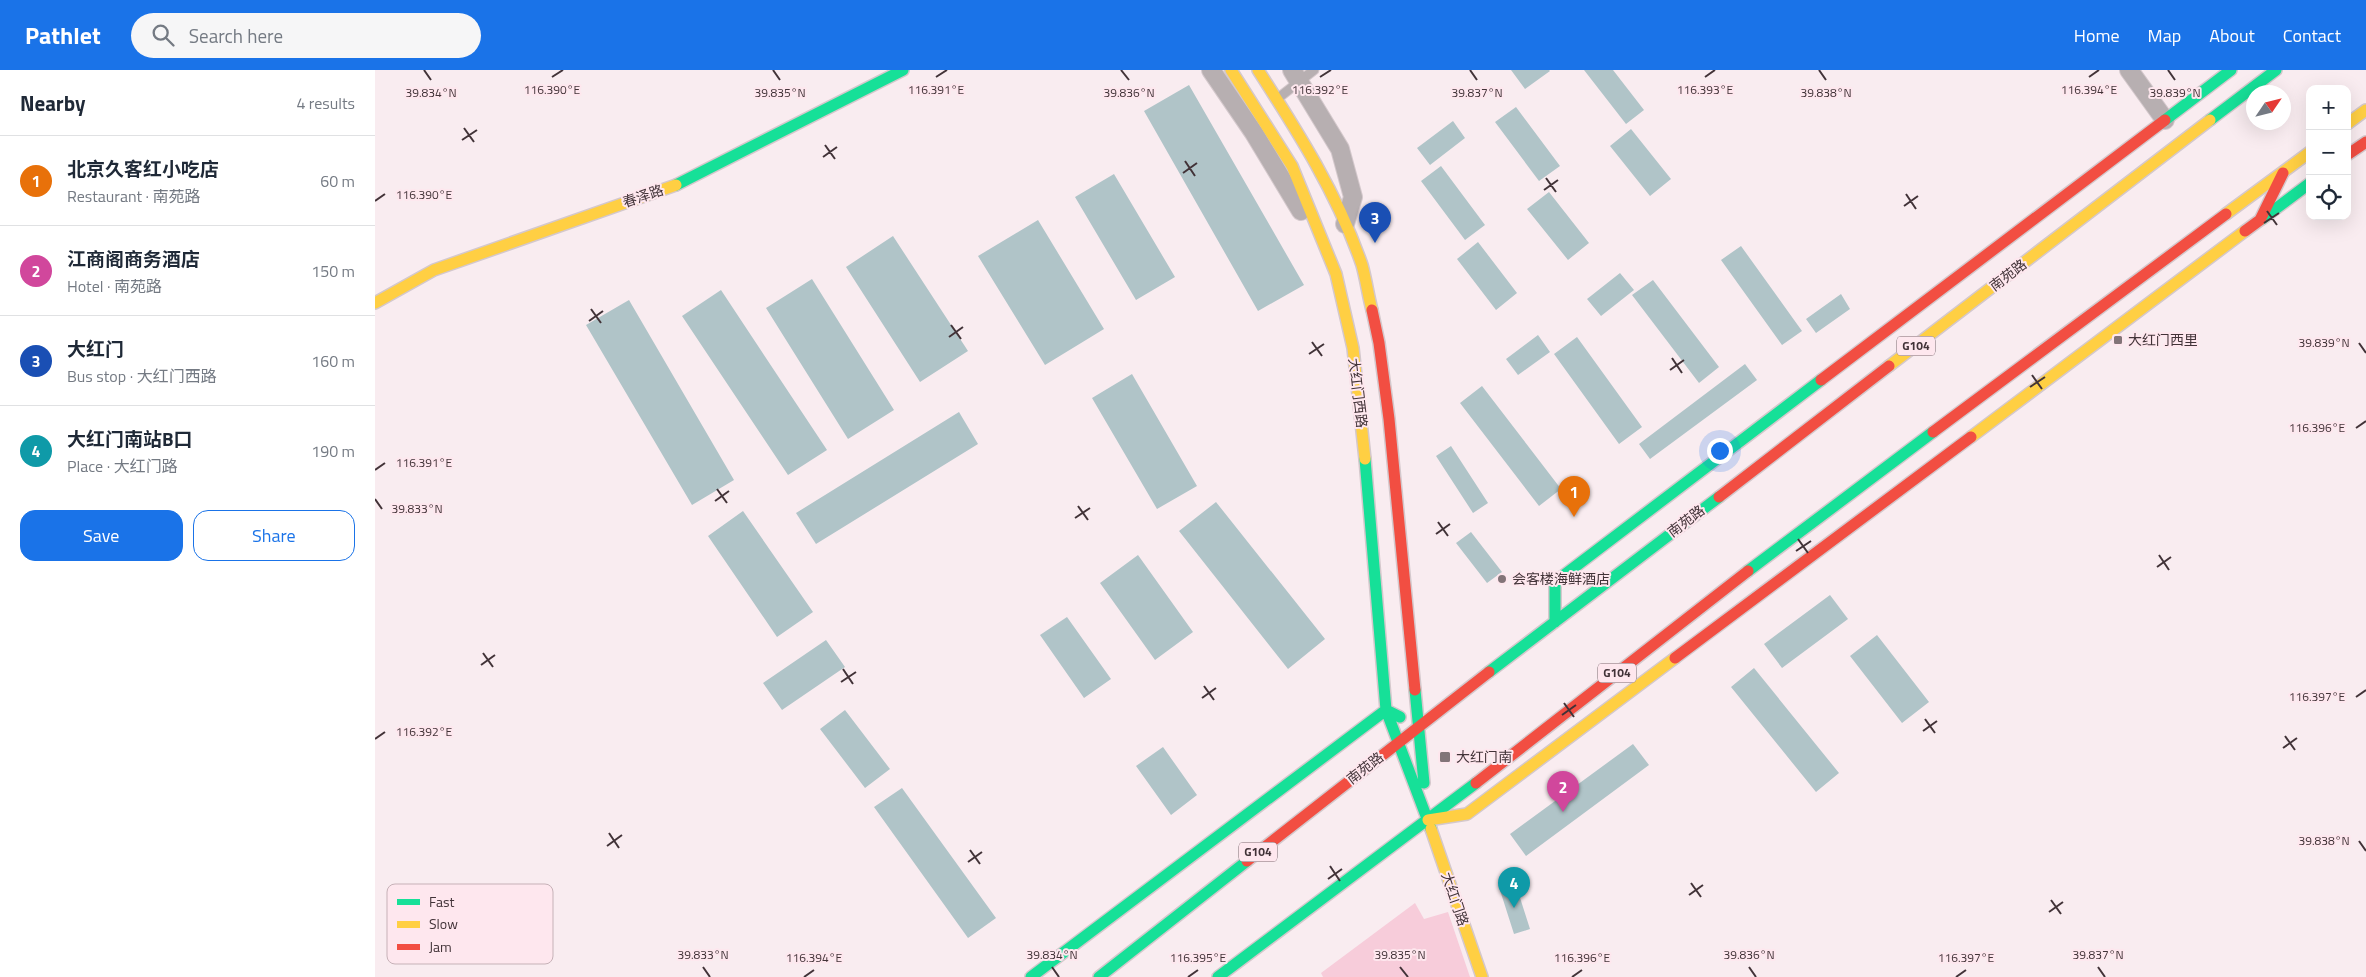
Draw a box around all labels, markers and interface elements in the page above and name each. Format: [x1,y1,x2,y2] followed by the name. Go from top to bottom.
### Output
[131,13,481,58] search box
[25,17,101,53] text: Pathlet
[149,21,177,49] icon: search
[189,21,283,50] text: Search here
[2074,22,2120,49] text: Home
[2148,22,2181,49] text: Map
[2209,22,2255,49] text: About
[2283,22,2341,49] text: Contact
[524,80,580,99] text: 116.390°E
[908,80,964,99] text: 116.391°E
[1292,80,1348,99] text: 116.392°E
[1677,80,1733,99] text: 116.393°E
[2061,80,2117,99] text: 116.394°E
[405,83,457,102] text: 39.834°N
[754,83,806,102] text: 39.835°N
[1103,83,1155,102] text: 39.836°N
[1451,83,1503,102] text: 39.837°N
[1800,83,1852,102] text: 39.838°N
[2149,83,2201,102] text: 39.839°N
[2246,85,2291,130] north arrow
[2306,85,2351,220] map controls
[2306,85,2351,130] button: +
[20,87,85,119] text: Nearby
[296,91,355,115] text: 4 results
[2306,130,2351,175] button: −
[67,154,219,183] text: 北京久客红小吃店
[32,169,40,193] text: 1
[320,169,355,193] text: 60 m
[2306,175,2351,220] button: locate
[620,179,666,212] street label: 春泽路
[67,184,201,208] text: Restaurant · 南苑路
[396,185,452,204] text: 116.390°E
[1359,202,1391,243] pin: 3
[67,244,200,273] text: 江商阁商务酒店
[1985,254,2031,296] street label: 南苑路
[32,259,40,283] text: 2
[311,259,355,283] text: 150 m
[67,274,162,298] text: Hotel · 南苑路
[2128,329,2198,350] place label: 大红门西里
[2298,333,2350,352] text: 39.839°N
[67,334,124,363] text: 大红门
[2112,334,2124,346] marker: 大红门西里
[1897,336,1935,356] road number: G104
[32,349,40,373] text: 3
[311,349,355,373] text: 160 m
[1344,357,1373,429] street label: 大红门西路
[67,364,217,388] text: Bus stop · 大红门西路
[2289,418,2345,437] text: 116.396°E
[67,424,193,453] text: 大红门南站B口
[1707,438,1733,464] your location
[32,439,40,463] text: 4
[311,439,355,463] text: 190 m
[396,453,452,472] text: 116.391°E
[67,454,178,478] text: Place · 大红门路
[1558,476,1590,517] pin: 1
[391,499,443,518] text: 39.833°N
[1663,500,1709,542] street label: 南苑路
[20,510,183,561] button: Save
[193,510,355,561] button: Share
[1512,568,1610,589] place label: 会客楼海鲜酒店
[1496,573,1508,585] marker: 会客楼海鲜酒店
[1598,664,1636,682] road number: G104
[2289,687,2345,706] text: 116.397°E
[396,722,452,741] text: 116.392°E
[1342,746,1388,789] street label: 南苑路
[1456,746,1512,767] place label: 大红门南
[1438,750,1452,764] marker: 大红门南
[1547,771,1579,812] pin: 2
[2298,831,2350,850] text: 39.838°N
[1239,842,1277,862] road number: G104
[1498,867,1530,908] pin: 4
[1436,869,1475,929] street label: 大红门路
[387,884,553,964] legend
[429,891,454,912] text: Fast
[429,913,458,934] text: Slow
[429,936,452,957] text: Jam
[677,945,729,964] text: 39.833°N
[1026,945,1078,964] text: 39.834°N
[1374,945,1426,964] text: 39.835°N
[1723,945,1775,964] text: 39.836°N
[2072,945,2124,964] text: 39.837°N
[786,948,842,967] text: 116.394°E
[1170,948,1226,967] text: 116.395°E
[1554,948,1610,967] text: 116.396°E
[1938,948,1994,967] text: 116.397°E

